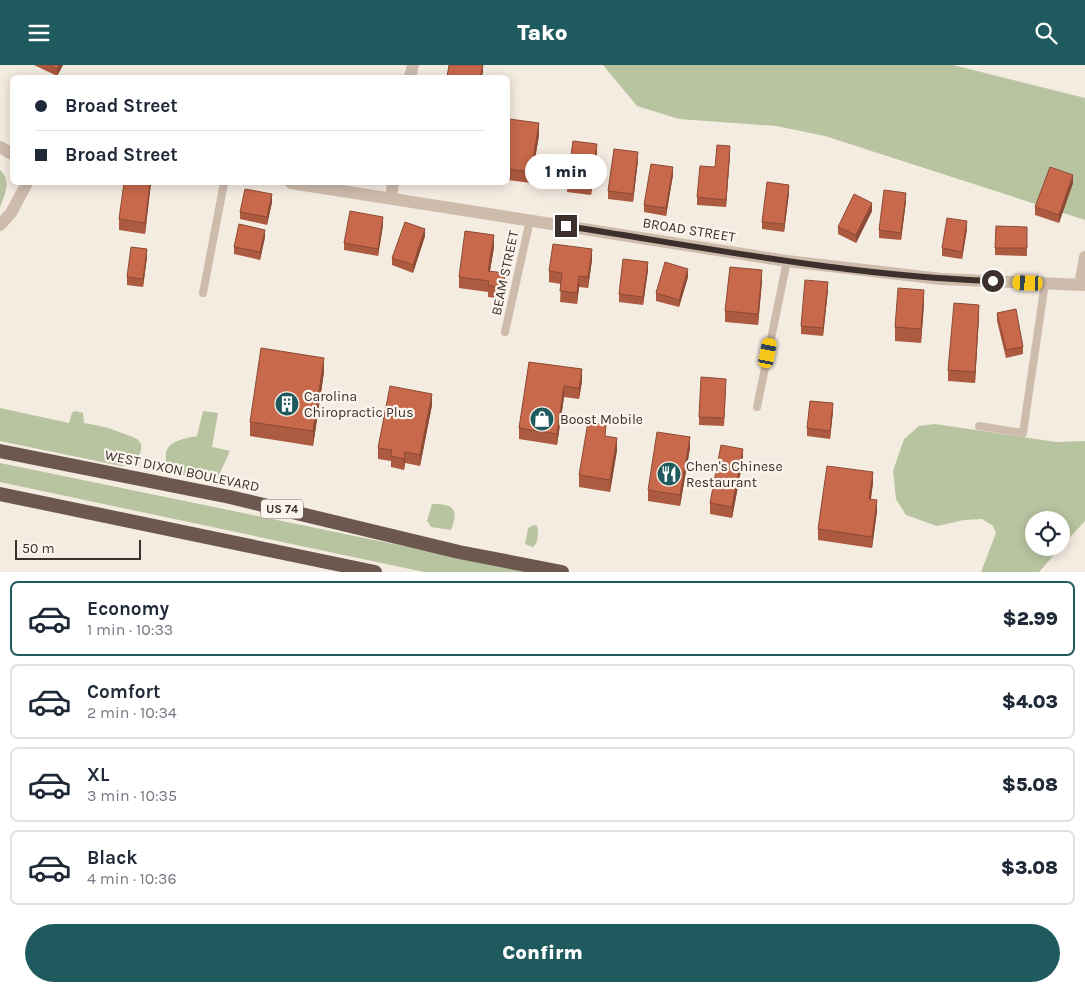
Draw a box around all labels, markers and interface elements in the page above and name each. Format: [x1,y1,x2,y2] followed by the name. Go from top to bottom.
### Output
[25,19,53,47] icon: menu
[1032,19,1060,47] icon: search
[517,20,568,46] text: Tako
[65,95,178,117] text: Broad Street
[65,144,178,166] text: Broad Street
[525,154,607,189] callout: 1 min
[545,162,587,181] text: 1 min
[641,214,737,246] street label: BROAD STREET
[555,215,577,237] route end
[488,229,522,317] street label: BEAM STREET
[982,270,1004,292] route start
[1012,275,1043,291] car
[757,337,778,369] car
[304,388,414,421] place label: Carolina Chiropractic Plus
[274,391,300,417] building icon: Carolina Chiropractic Plus
[529,406,555,432] shop icon: Boost Mobile
[560,411,643,428] place label: Boost Mobile
[103,446,261,496] street label: WEST DIXON BOULEVARD
[686,458,783,491] place label: Chen's Chinese Restaurant
[656,461,682,487] restaurant icon: Chen's Chinese Restaurant
[261,499,303,519] road number: US 74
[1025,511,1070,556] map controls
[1025,511,1070,556] button: locate
[15,537,141,560] scale bar
[22,540,55,557] text: 50 m
[27,596,72,641] icon: car
[87,598,169,620] text: Economy
[1003,608,1058,630] text: $2.99
[87,620,173,639] text: 1 min · 10:33
[27,679,72,724] icon: car
[87,681,161,703] text: Comfort
[1002,691,1058,713] text: $4.03
[87,703,177,722] text: 2 min · 10:34
[27,762,72,807] icon: car
[87,764,109,786] text: XL
[1002,774,1058,796] text: $5.08
[87,786,177,805] text: 3 min · 10:35
[27,845,72,890] icon: car
[87,847,138,869] text: Black
[1001,857,1058,879] text: $3.08
[87,869,177,888] text: 4 min · 10:36
[25,924,1060,982] button: Confirm

